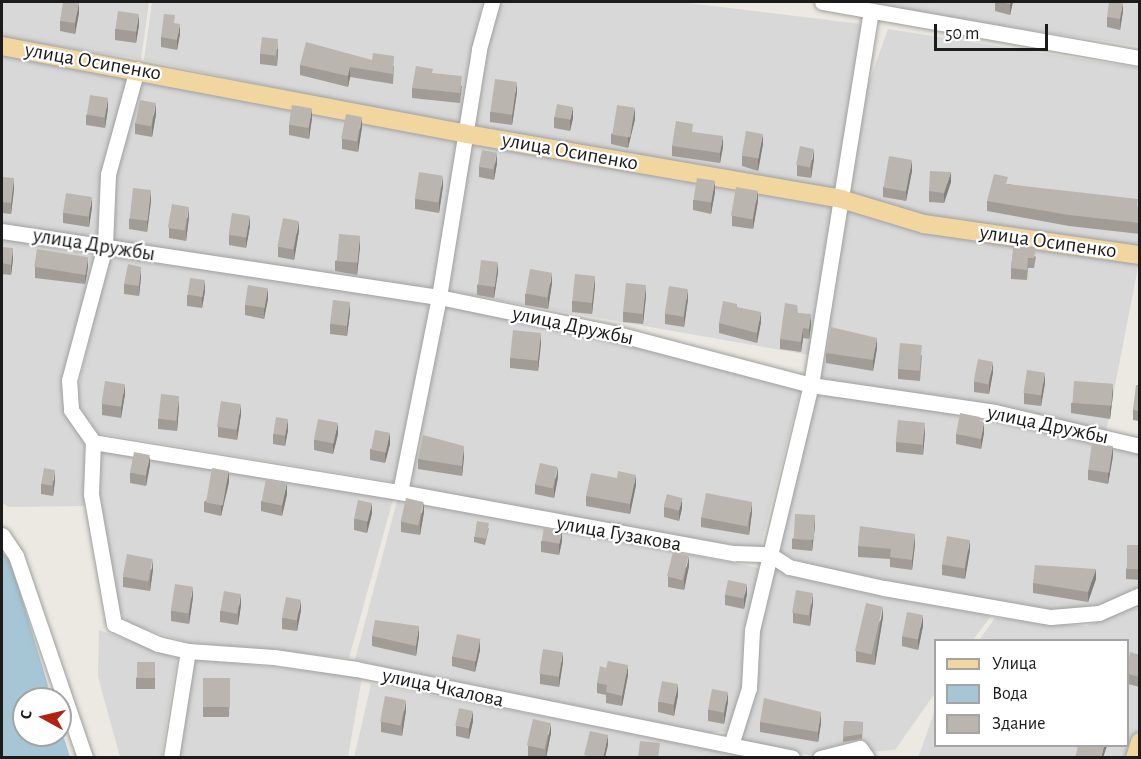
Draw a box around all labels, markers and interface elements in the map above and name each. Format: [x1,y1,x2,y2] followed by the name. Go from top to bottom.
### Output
[937,12,1051,50] scale bar
[945,25,979,43] text: 50 m
[23,38,163,86] street label: улица Осипенко
[500,128,640,176] street label: улица Осипенко
[978,220,1118,264] street label: улица Осипенко
[31,223,157,267] street label: улица Дружбы
[510,301,636,351] street label: улица Дружбы
[985,400,1111,450] street label: улица Дружбы
[555,511,683,557] street label: улица Гузакова
[934,639,1129,747] legend
[992,655,1037,673] text: Улица
[380,663,506,713] street label: улица Чкалова
[992,685,1028,703] text: Вода
[12,687,72,747] north arrow
[18,709,35,720] text: С
[992,715,1046,733] text: Здание

